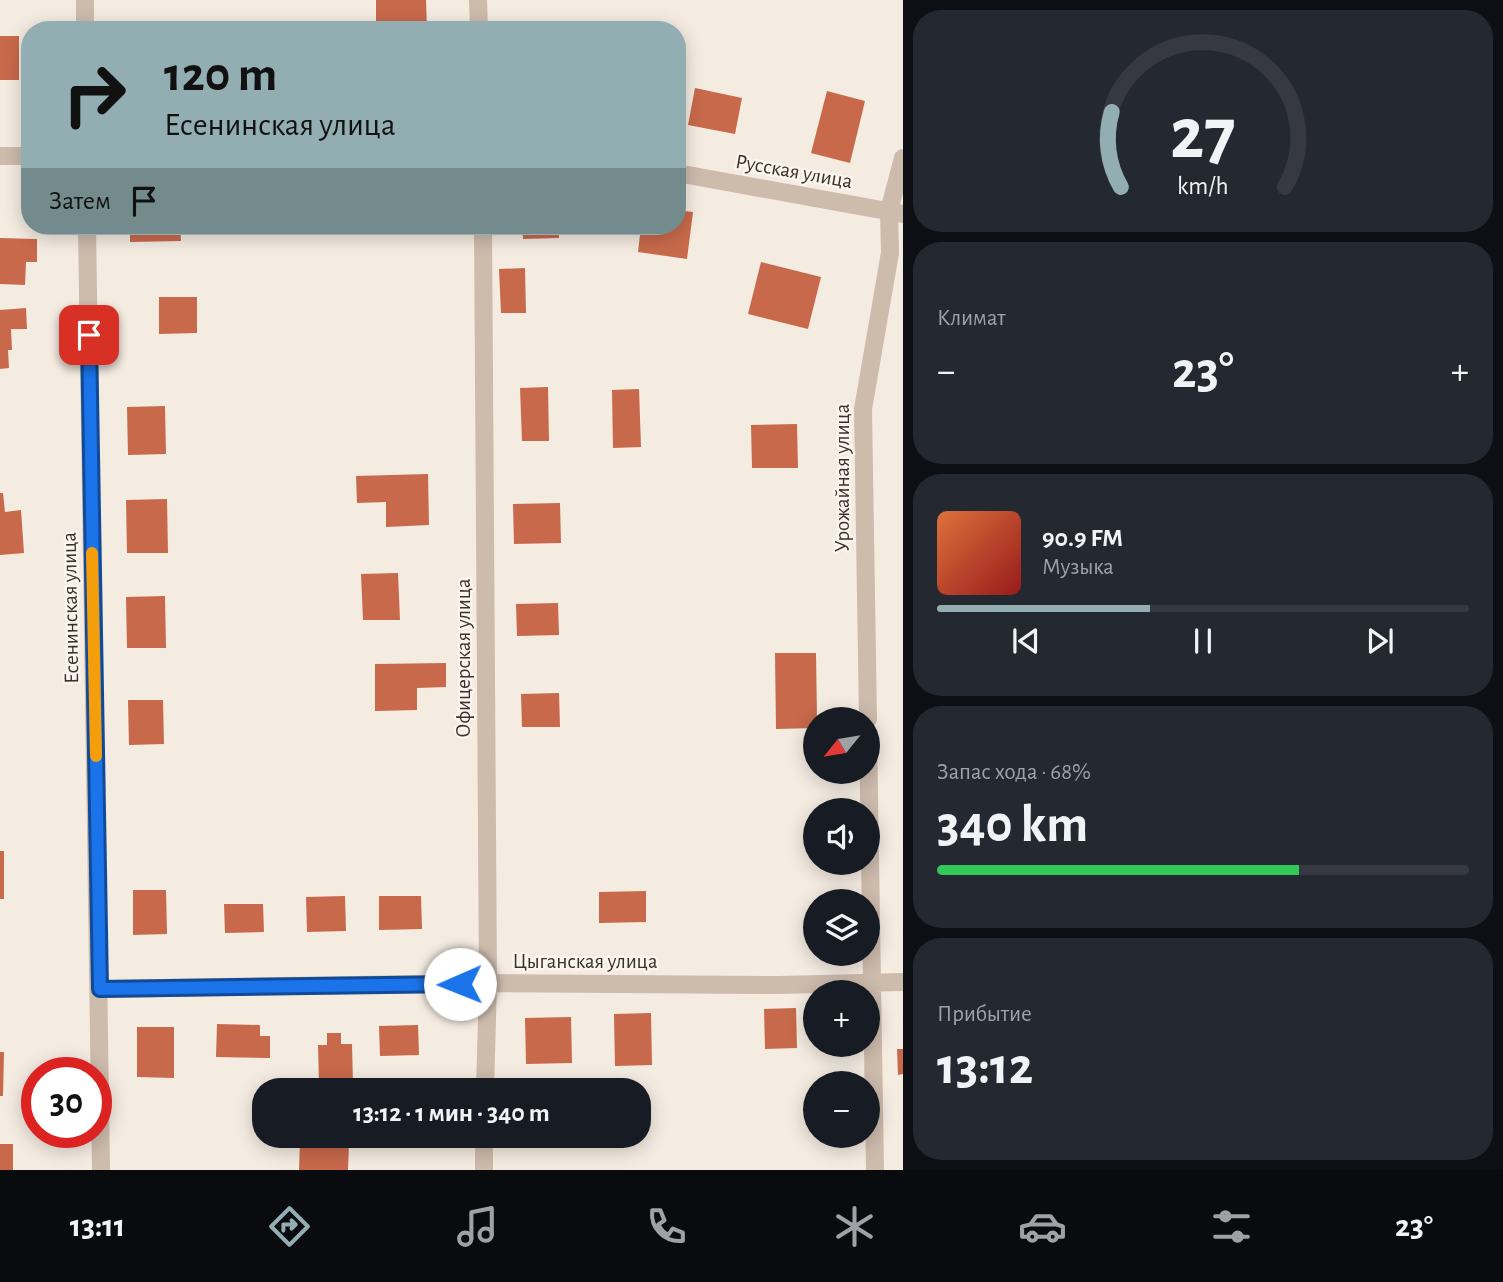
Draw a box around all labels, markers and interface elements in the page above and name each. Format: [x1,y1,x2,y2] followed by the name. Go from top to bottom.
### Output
[49,49,140,140] icon: right
[164,51,277,100] text: 120 m
[1170,99,1236,172] text: 27
[164,109,396,141] text: Есенинская улица
[734,151,855,192] street label: Русская улица
[1177,174,1229,199] text: km/h
[125,182,163,220] icon: arrive
[49,188,111,214] text: Затем
[59,305,119,365] pin
[937,307,1006,330] text: Климат
[70,316,108,354] icon: arrive
[1172,345,1234,397] text: 23°
[937,353,955,391] text: −
[1451,353,1469,391] text: +
[832,403,853,552] street label: Урожайная улица
[1042,525,1123,551] text: 90.9 FM
[59,531,82,684] street label: Есенинская улица
[1042,556,1114,579] text: Музыка
[453,578,474,738] street label: Офицерская улица
[1007,622,1045,660] icon: previous
[1184,622,1222,660] icon: pause
[1361,622,1399,660] icon: next
[803,707,880,784] north arrow
[803,707,880,1148] map controls
[937,761,1091,784] text: Запас хода · 68%
[803,798,880,875] button: sound
[937,799,1088,851] text: 340 km
[803,889,880,966] button: layers
[423,947,497,1021] position arrow
[512,951,658,972] street label: Цыганская улица
[803,980,880,1057] button: +
[937,1003,1032,1026] text: Прибытие
[937,1041,1033,1093] text: 13:12
[21,1057,112,1148] speed limit sign: 30
[803,1071,880,1148] button: −
[353,1100,550,1126] text: 13:12 · 1 мин · 340 m
[265,1202,314,1251] icon: directions
[453,1202,502,1251] icon: music
[642,1202,691,1251] icon: phone
[830,1202,879,1251] icon: climate
[1018,1202,1067,1251] icon: car
[1207,1202,1256,1251] icon: filters
[70,1210,125,1242] text: 13:11
[1395,1210,1433,1242] text: 23°

